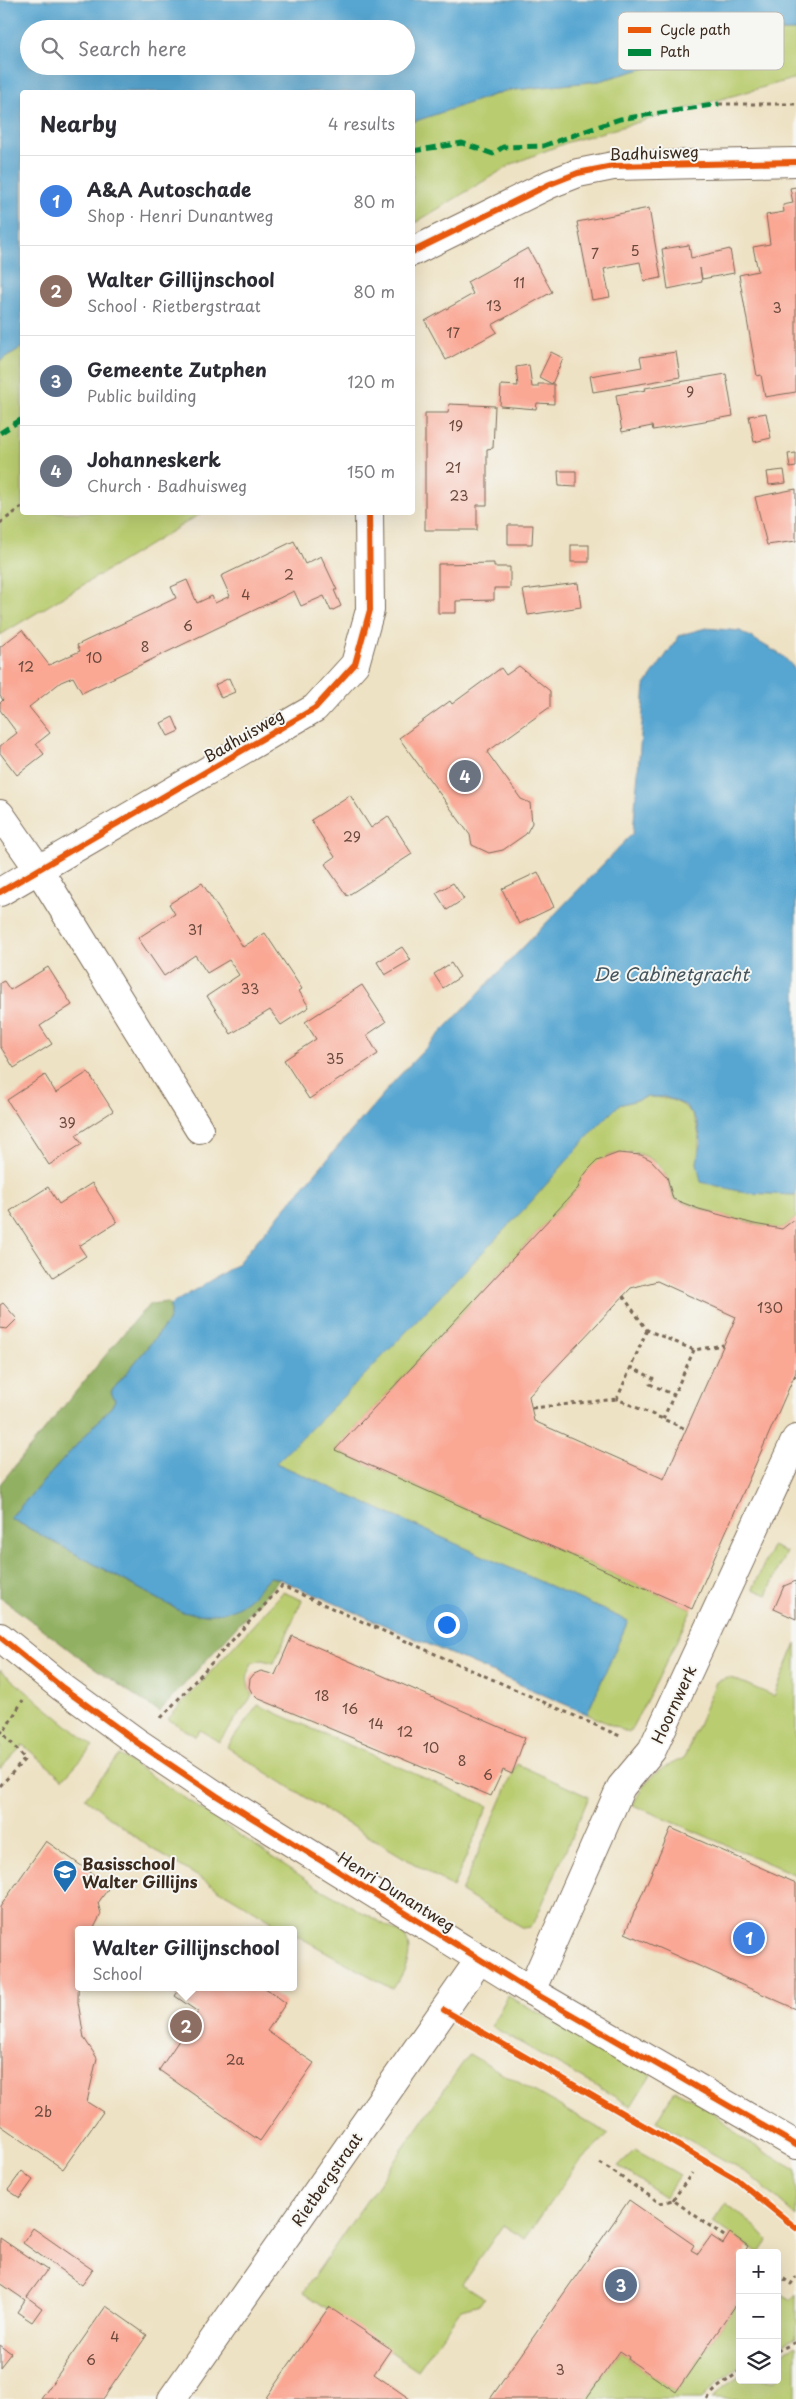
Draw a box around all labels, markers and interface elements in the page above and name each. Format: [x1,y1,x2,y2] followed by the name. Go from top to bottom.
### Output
[618,12,784,70] legend
[660,19,731,40] text: Cycle path
[20,20,415,75] search box
[38,34,66,62] icon: search
[78,34,187,62] text: Search here
[660,41,690,62] text: Path
[40,107,117,139] text: Nearby
[328,111,395,135] text: 4 results
[609,138,699,166] street label: Badhuisweg
[87,175,251,203] text: A&A Autoschade
[52,189,60,213] text: 1
[353,189,395,213] text: 80 m
[87,203,274,227] text: Shop · Henri Dunantweg
[630,240,640,261] house number: 5
[591,243,599,264] house number: 7
[87,265,275,293] text: Walter Gillijnschool
[513,272,525,293] house number: 11
[50,279,62,303] text: 2
[353,279,395,303] text: 80 m
[87,293,261,317] text: School · Rietbergstraat
[486,295,502,316] house number: 13
[772,297,782,318] house number: 3
[446,322,460,343] house number: 17
[87,355,267,383] text: Gemeente Zutphen
[51,369,61,393] text: 3
[348,369,395,393] text: 120 m
[686,381,694,402] house number: 9
[87,383,197,407] text: Public building
[449,415,463,436] house number: 19
[87,445,221,473] text: Johanneskerk
[445,457,461,478] house number: 21
[51,459,61,483] text: 4
[347,459,395,483] text: 150 m
[87,473,247,497] text: Church · Badhuisweg
[450,485,468,506] house number: 23
[284,564,294,585] house number: 2
[241,584,251,605] house number: 4
[183,615,193,636] house number: 6
[141,636,149,657] house number: 8
[86,647,102,668] house number: 10
[18,656,34,677] house number: 12
[198,702,288,768] street label: Badhuisweg
[449,757,481,795] pin: 4
[343,826,361,847] house number: 29
[188,919,202,940] house number: 31
[593,960,751,987] water label: De Cabinetgracht
[241,978,259,999] house number: 33
[326,1048,344,1069] house number: 35
[58,1112,76,1133] house number: 39
[757,1297,783,1318] house number: 130
[434,1612,460,1638] your location
[644,1661,702,1747] street label: Hoornwerk
[314,1685,330,1706] house number: 18
[342,1698,358,1719] house number: 16
[368,1713,384,1734] house number: 14
[397,1721,413,1742] house number: 12
[423,1737,439,1758] house number: 10
[458,1750,466,1771] house number: 8
[483,1764,493,1785] house number: 6
[334,1845,460,1937] street label: Henri Dunantweg
[82,1851,198,1893] place label: Basisschool Walter Gillijns
[52,1859,78,1893] school or university icon: Basisschool Walter Gillijns
[733,1919,765,1957] pin: 1
[75,1926,297,1991] popup
[92,1933,280,1961] text: Walter Gillijnschool
[92,1961,143,1985] text: School
[170,2007,202,2045] pin: 2
[226,2049,244,2070] house number: 2a
[34,2101,52,2122] house number: 2b
[285,2127,367,2231] street label: Rietbergstraat
[736,2249,781,2384] map controls
[736,2249,781,2294] button: +
[605,2266,637,2304] pin: 3
[736,2294,781,2339] button: −
[110,2326,120,2347] house number: 4
[736,2339,781,2384] button: layers
[86,2349,96,2370] house number: 6
[555,2359,565,2380] house number: 3

